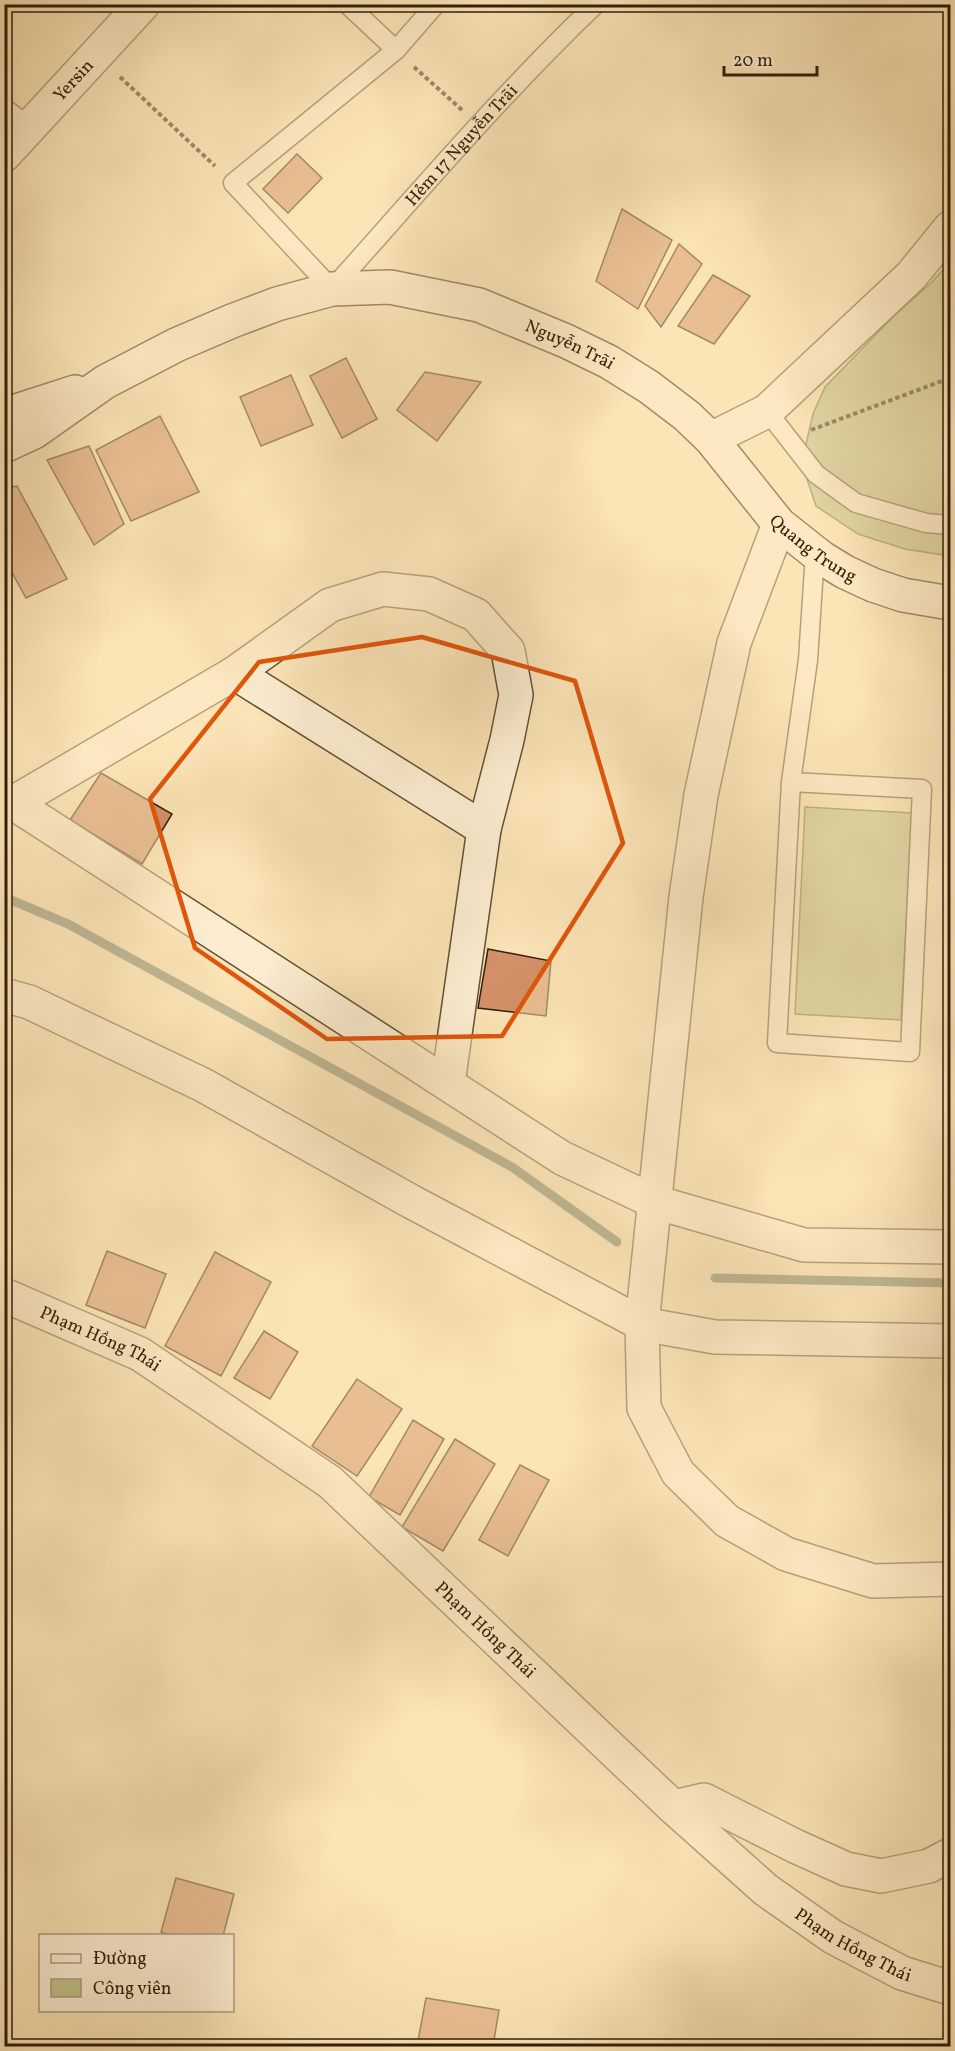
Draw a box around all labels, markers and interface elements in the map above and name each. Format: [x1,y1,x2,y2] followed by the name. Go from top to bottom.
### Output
[724,39,817,77] scale bar
[733,49,773,74] text: 20 m
[48,54,100,108] street label: Yersin
[400,79,524,212] street label: Hẻm 17 Nguyễn Trãi
[521,314,619,377] street label: Nguyễn Trãi
[762,510,860,590] street label: Quang Trung
[36,1301,166,1379] street label: Phạm Hồng Thái
[429,1577,541,1685] street label: Phạm Hồng Thái
[789,1903,914,1989] street label: Phạm Hồng Thái
[39,1934,234,2012] legend
[93,1947,147,1972] text: Đường
[93,1977,172,2002] text: Công viên

